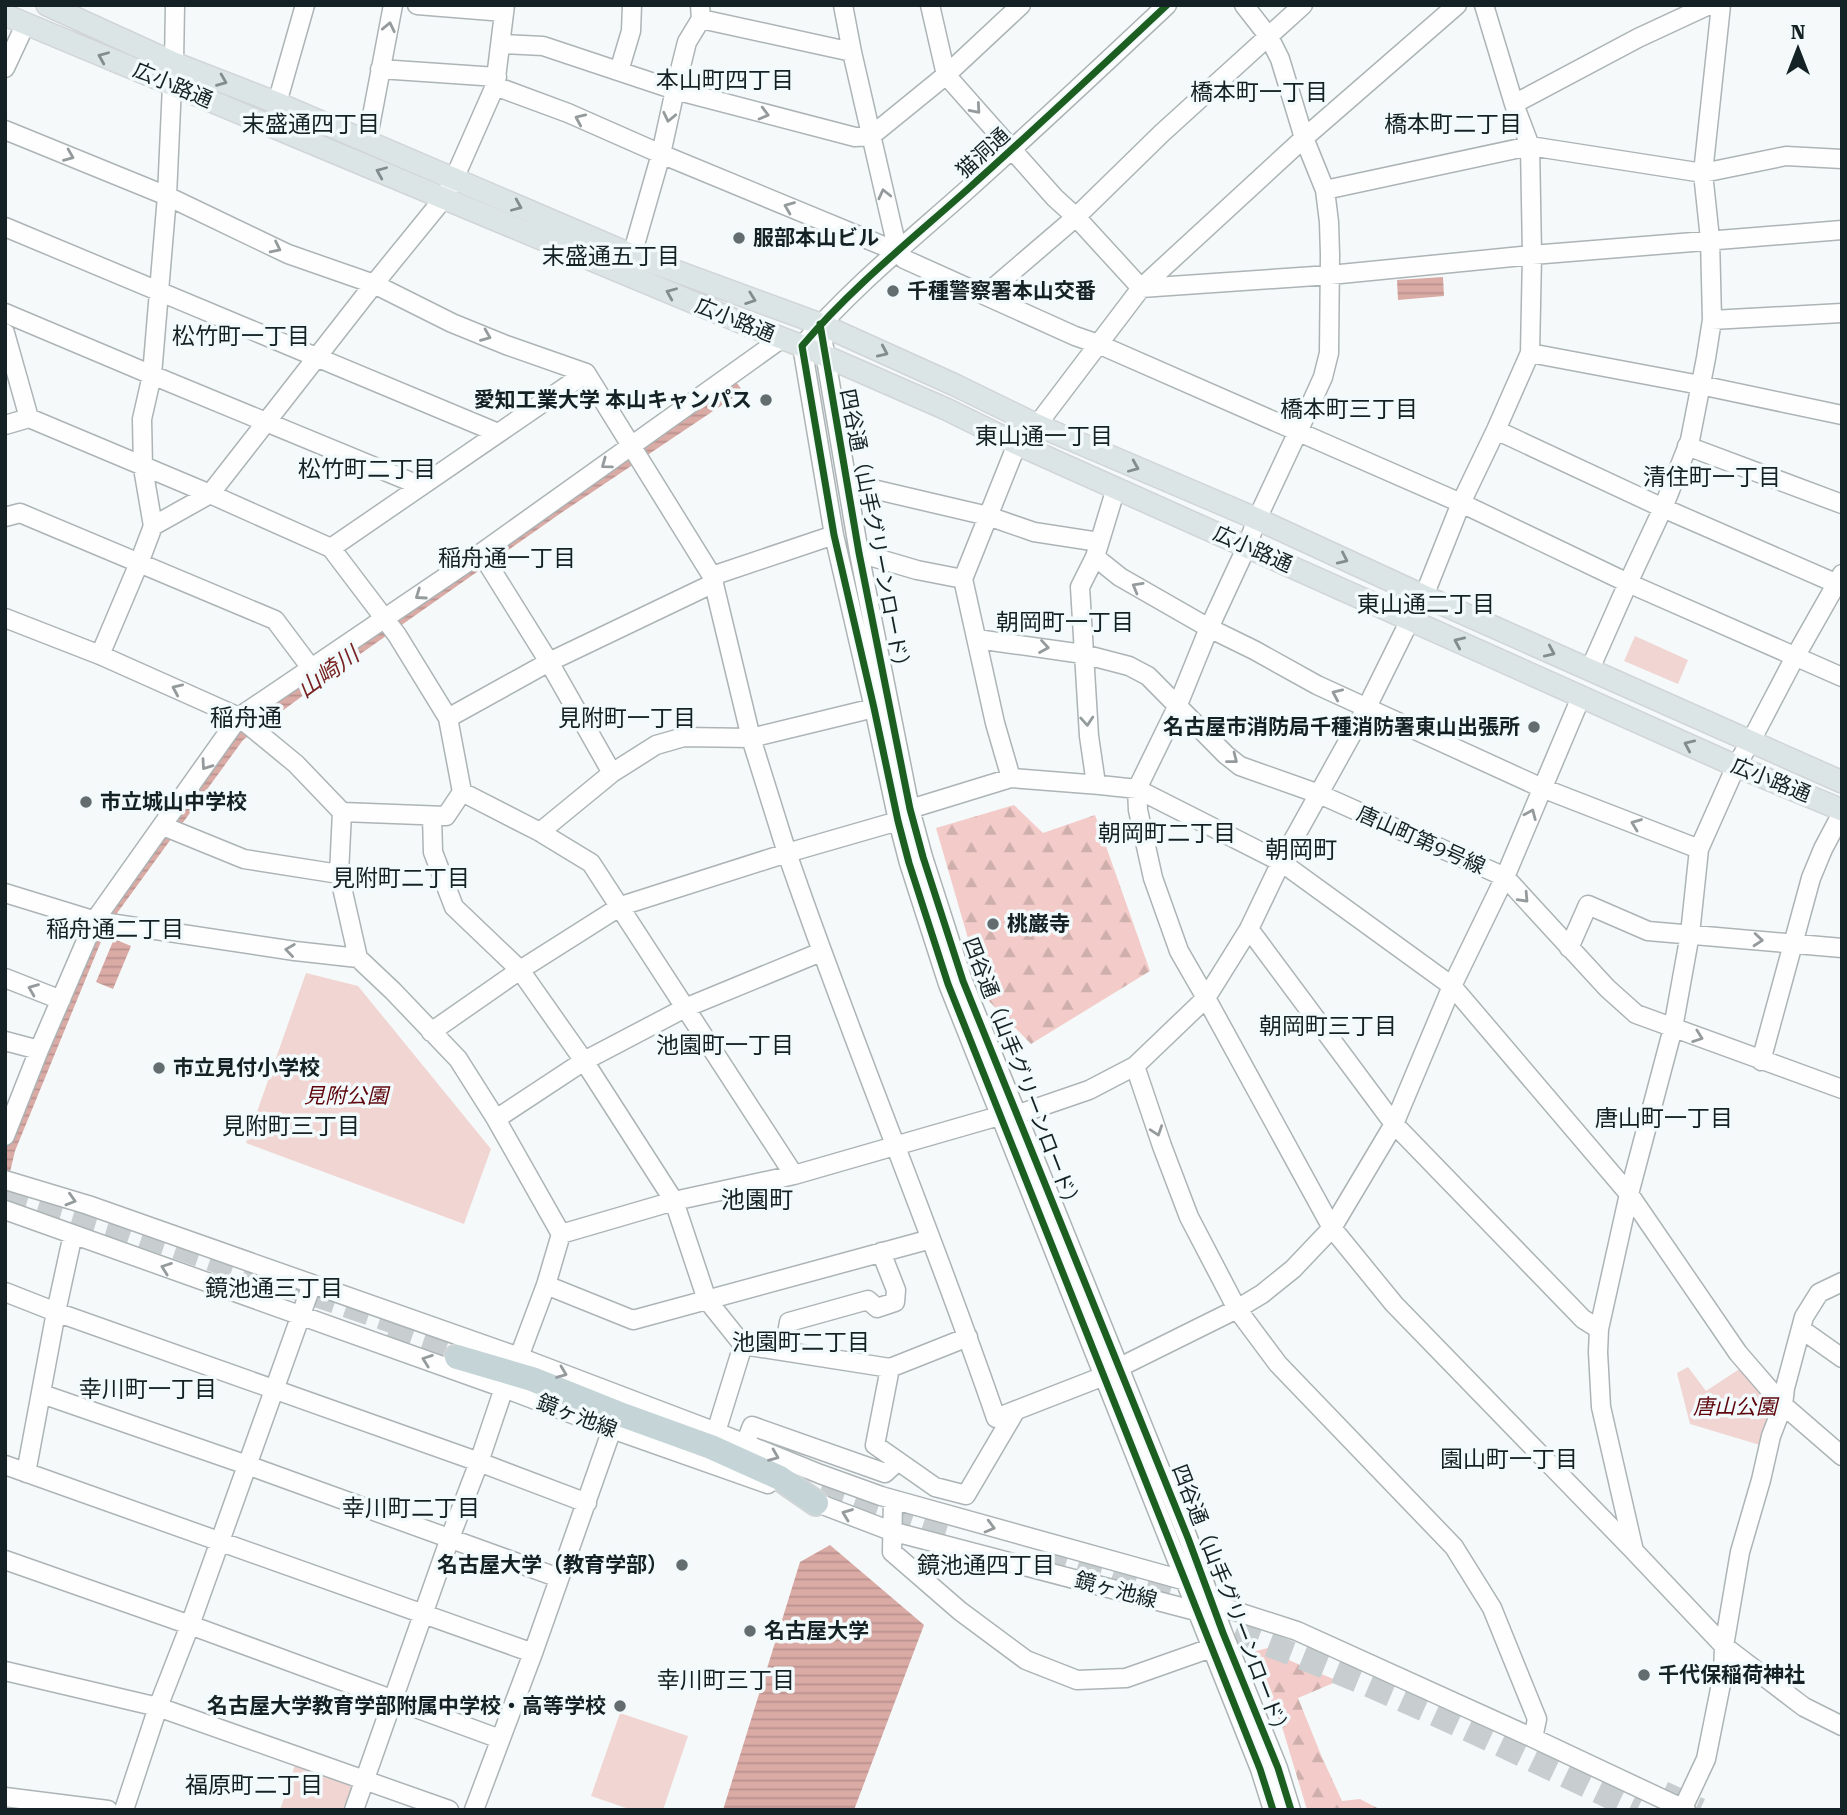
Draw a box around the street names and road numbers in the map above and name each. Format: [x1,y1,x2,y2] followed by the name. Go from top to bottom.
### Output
[130,58,216,112] street label: 広小路通
[952,123,1014,183] street label: 猫洞通
[692,293,778,347] street label: 広小路通
[835,387,915,679] street label: 四谷通（山手グリーンロード）
[1210,521,1296,577] street label: 広小路通
[1728,753,1814,807] street label: 広小路通
[1353,801,1489,879] street label: 唐山町第9号線
[958,934,1086,1216] street label: 四谷通（山手グリーンロード）
[533,1390,621,1442] street label: 鏡ヶ池線
[1167,1461,1295,1743] street label: 四谷通（山手グリーンロード）
[1072,1568,1160,1612] street label: 鏡ヶ池線

